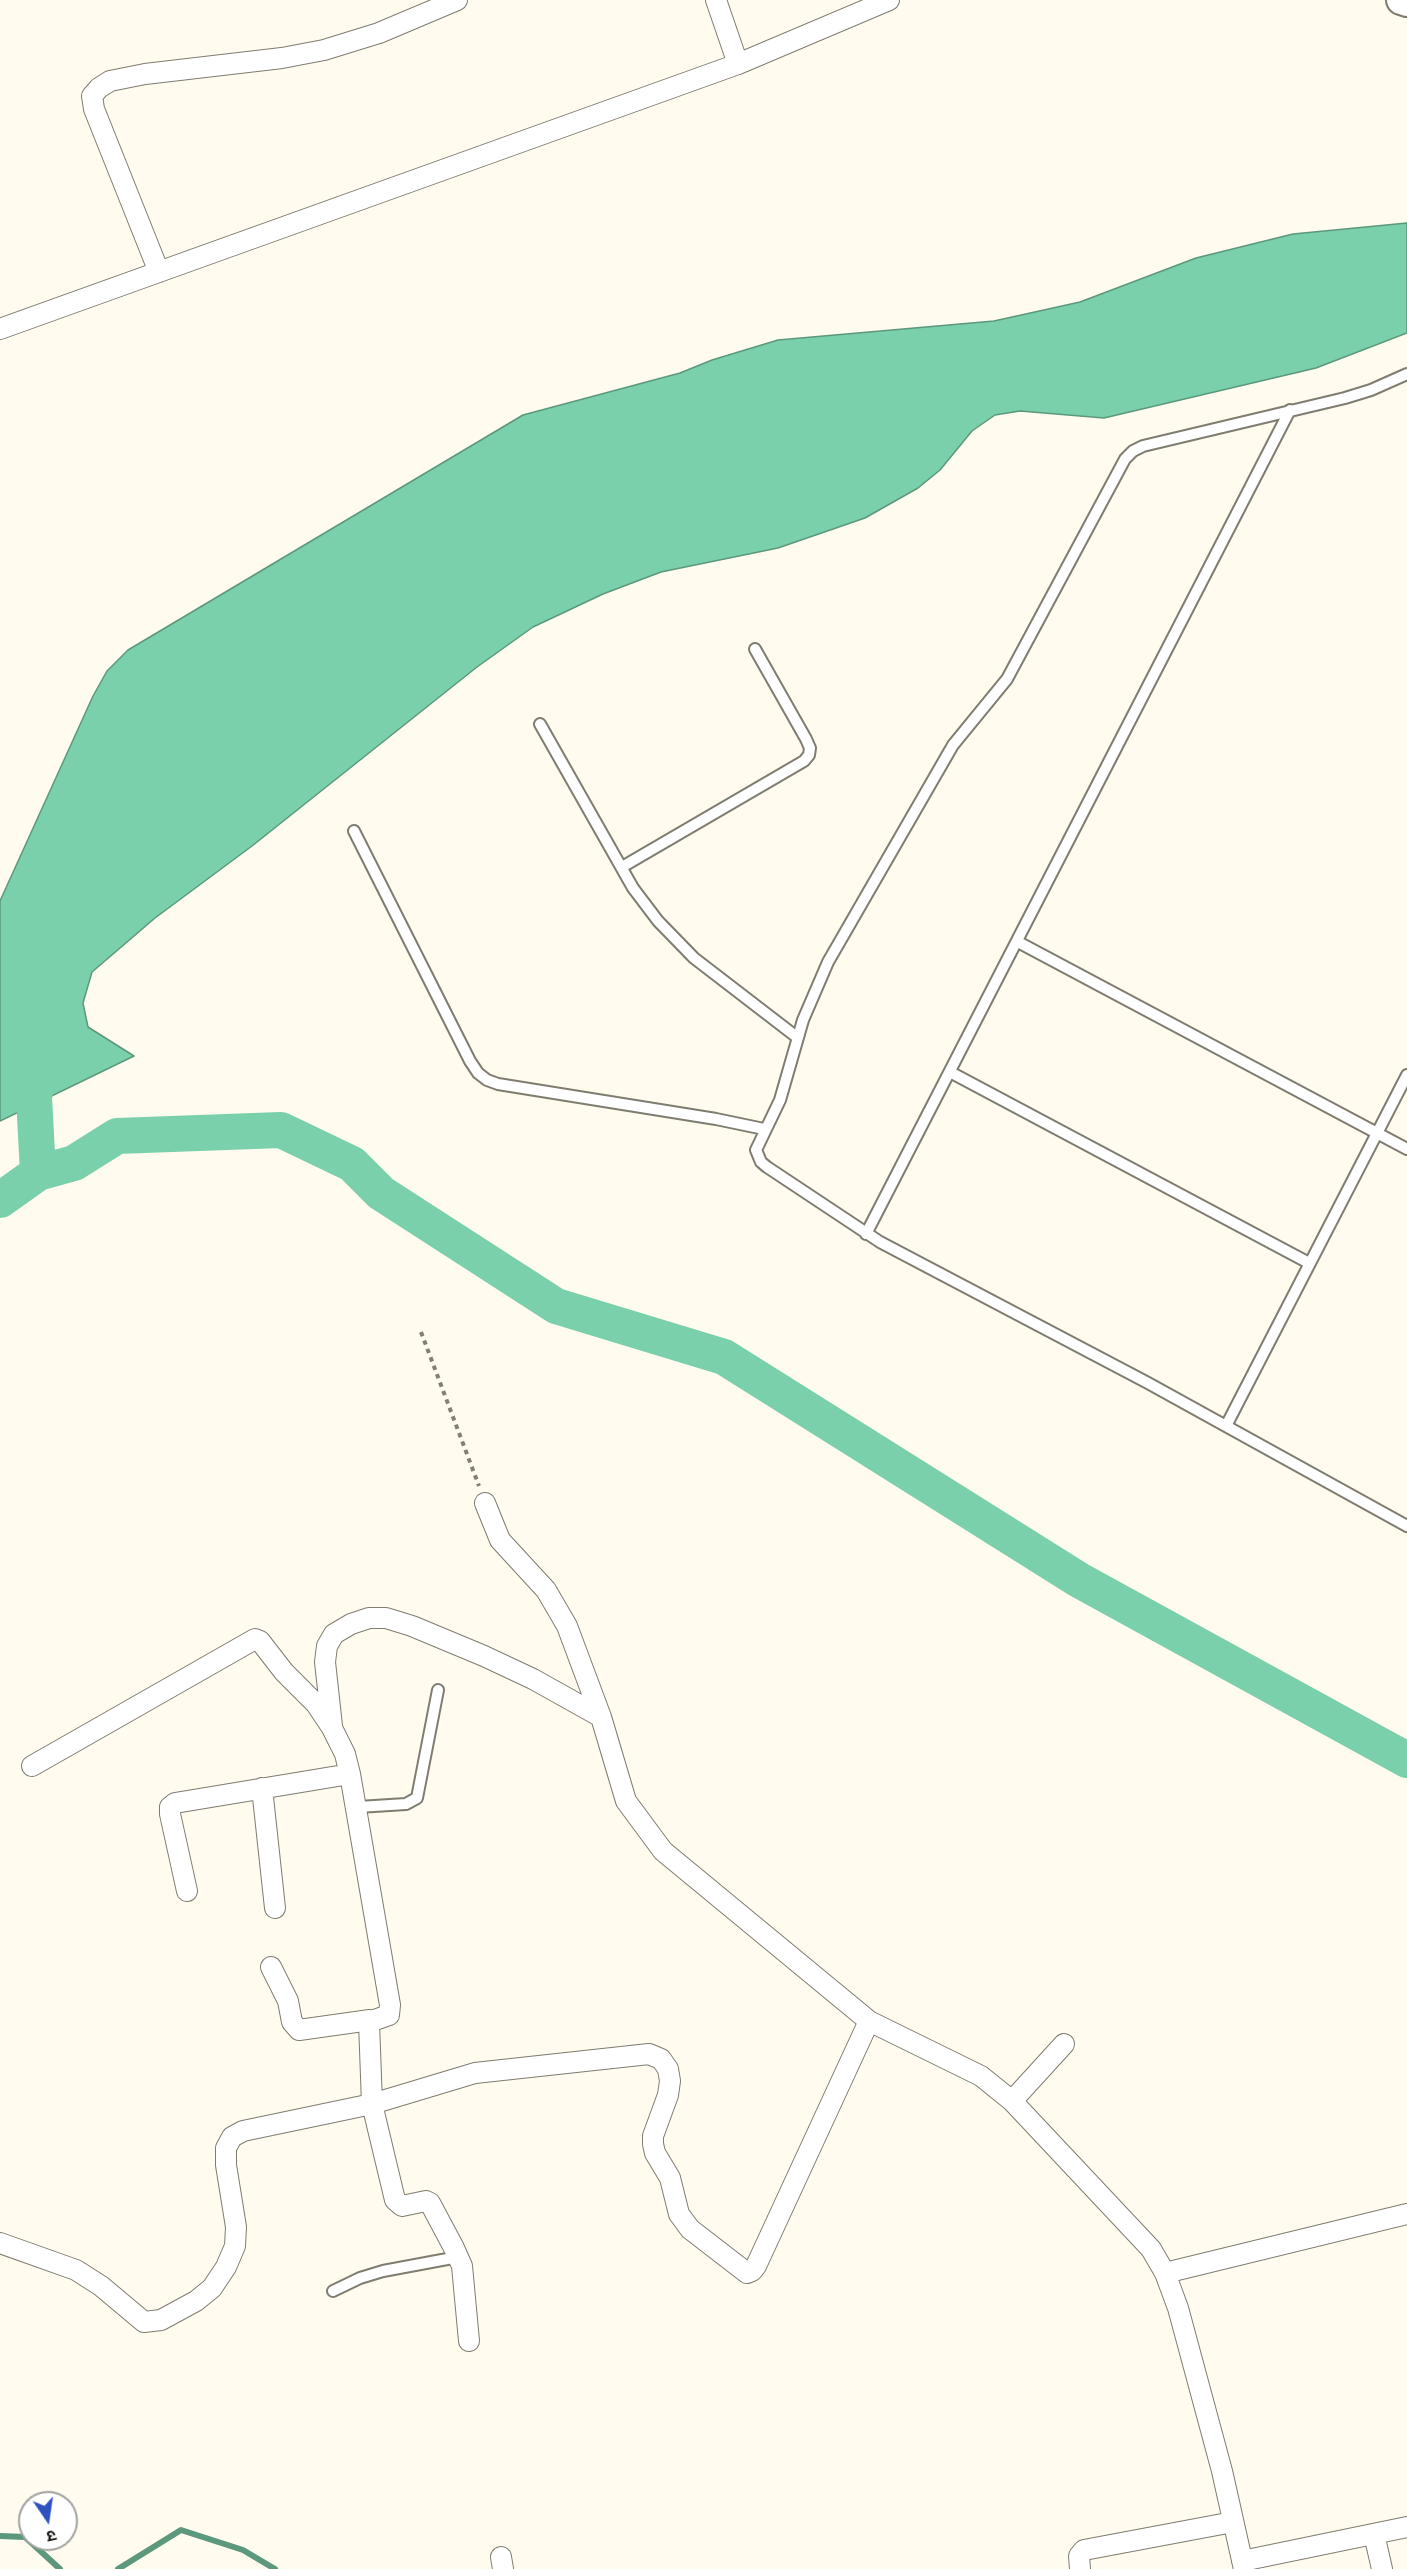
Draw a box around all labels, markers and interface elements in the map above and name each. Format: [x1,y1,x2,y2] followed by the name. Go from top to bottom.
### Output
[18,2491,78,2551] north arrow
[45,2525,59,2548] text: उ

